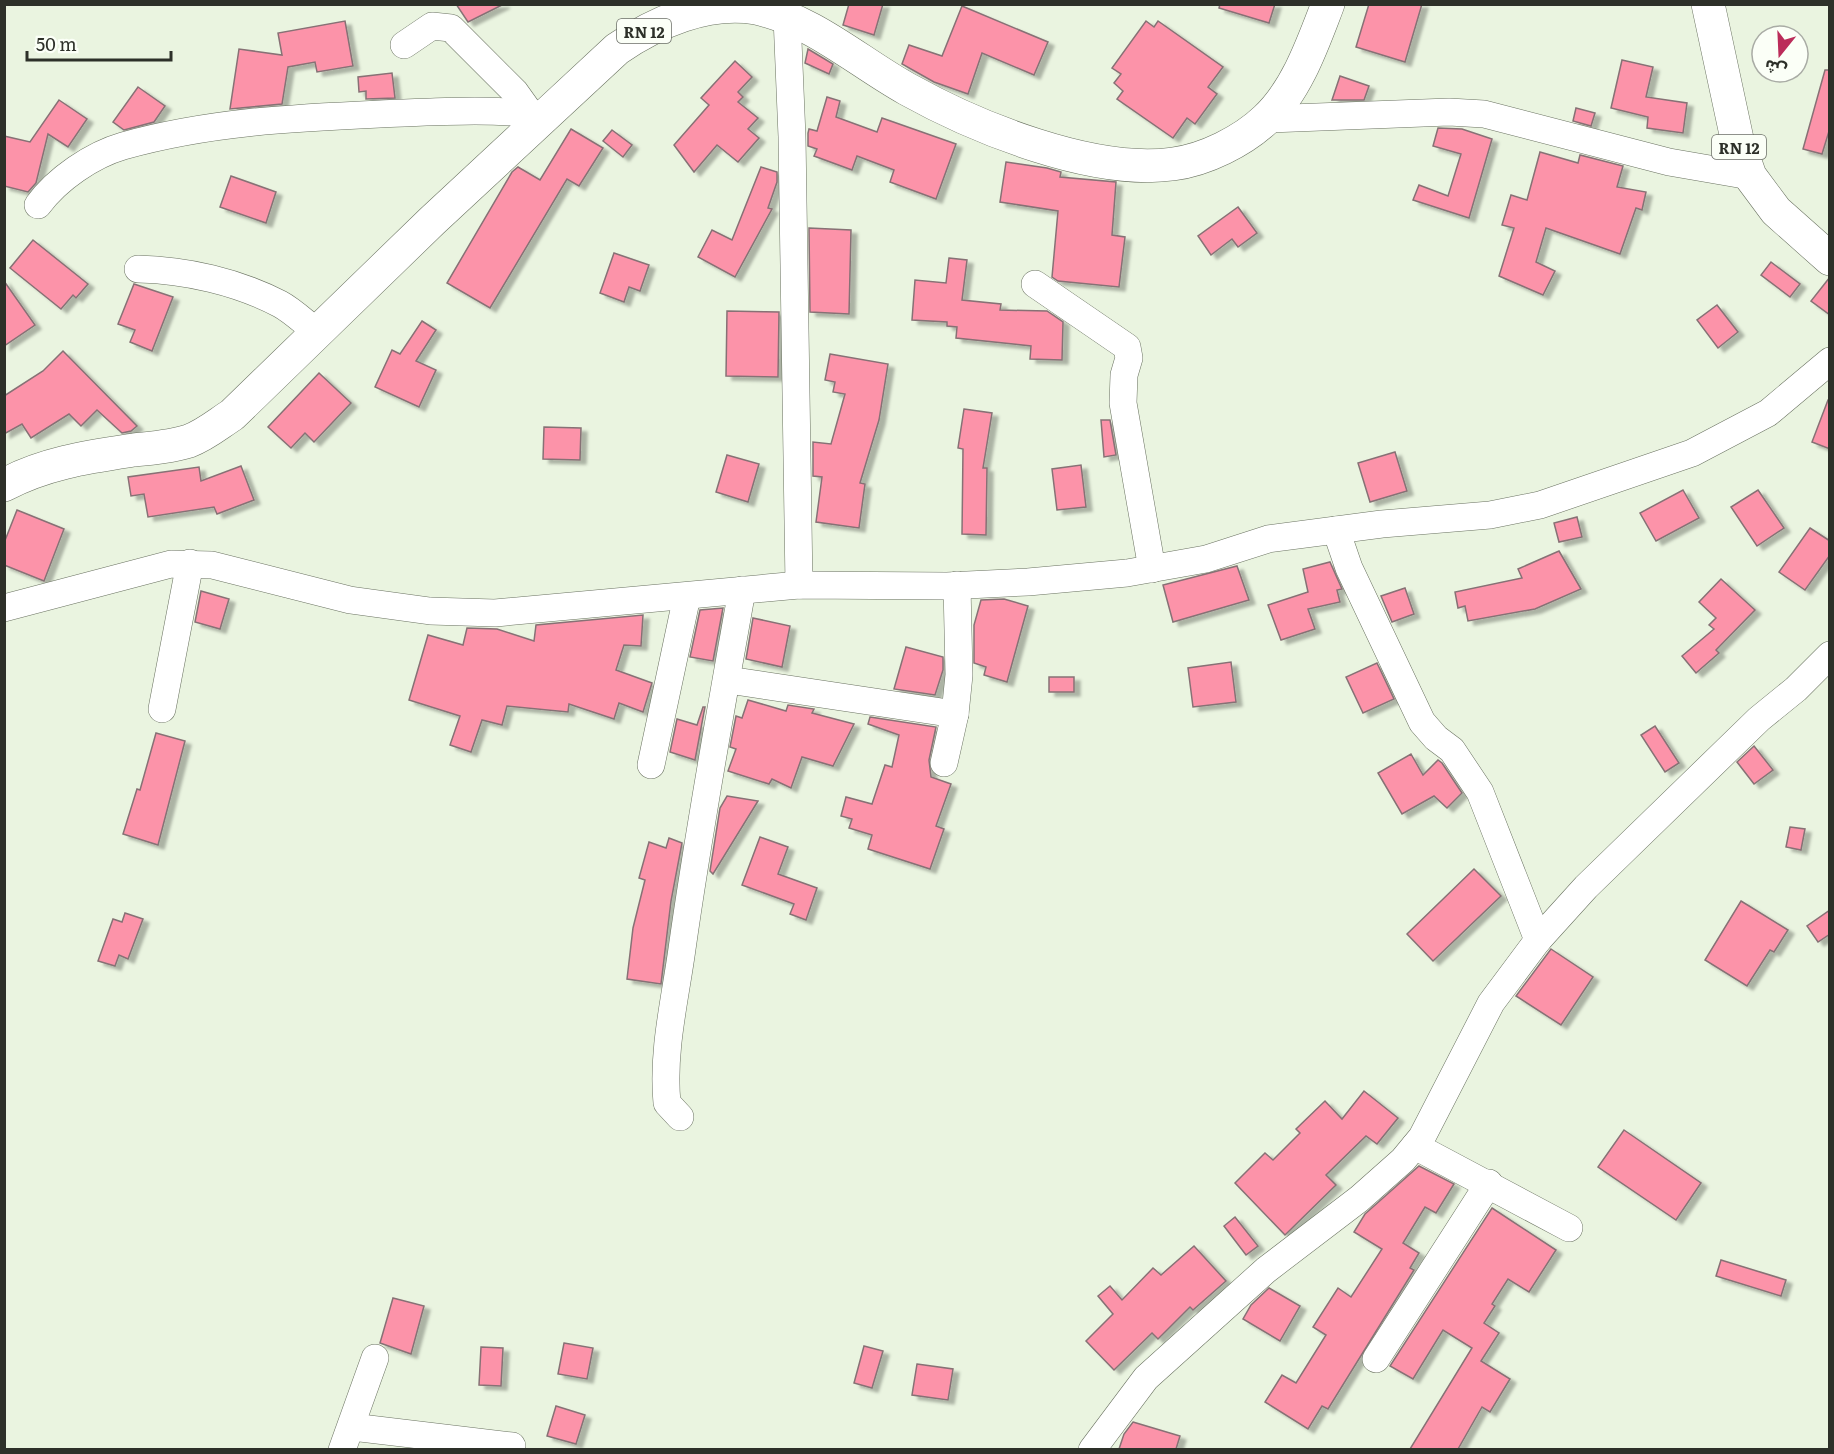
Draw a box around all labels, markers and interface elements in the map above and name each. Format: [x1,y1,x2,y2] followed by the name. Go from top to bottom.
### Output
[617,19,671,43] road number: RN 12
[27,24,171,62] scale bar
[1750,24,1810,84] north arrow
[36,30,77,57] text: 50 m
[1761,54,1789,84] text: ش
[1712,135,1766,159] road number: RN 12

